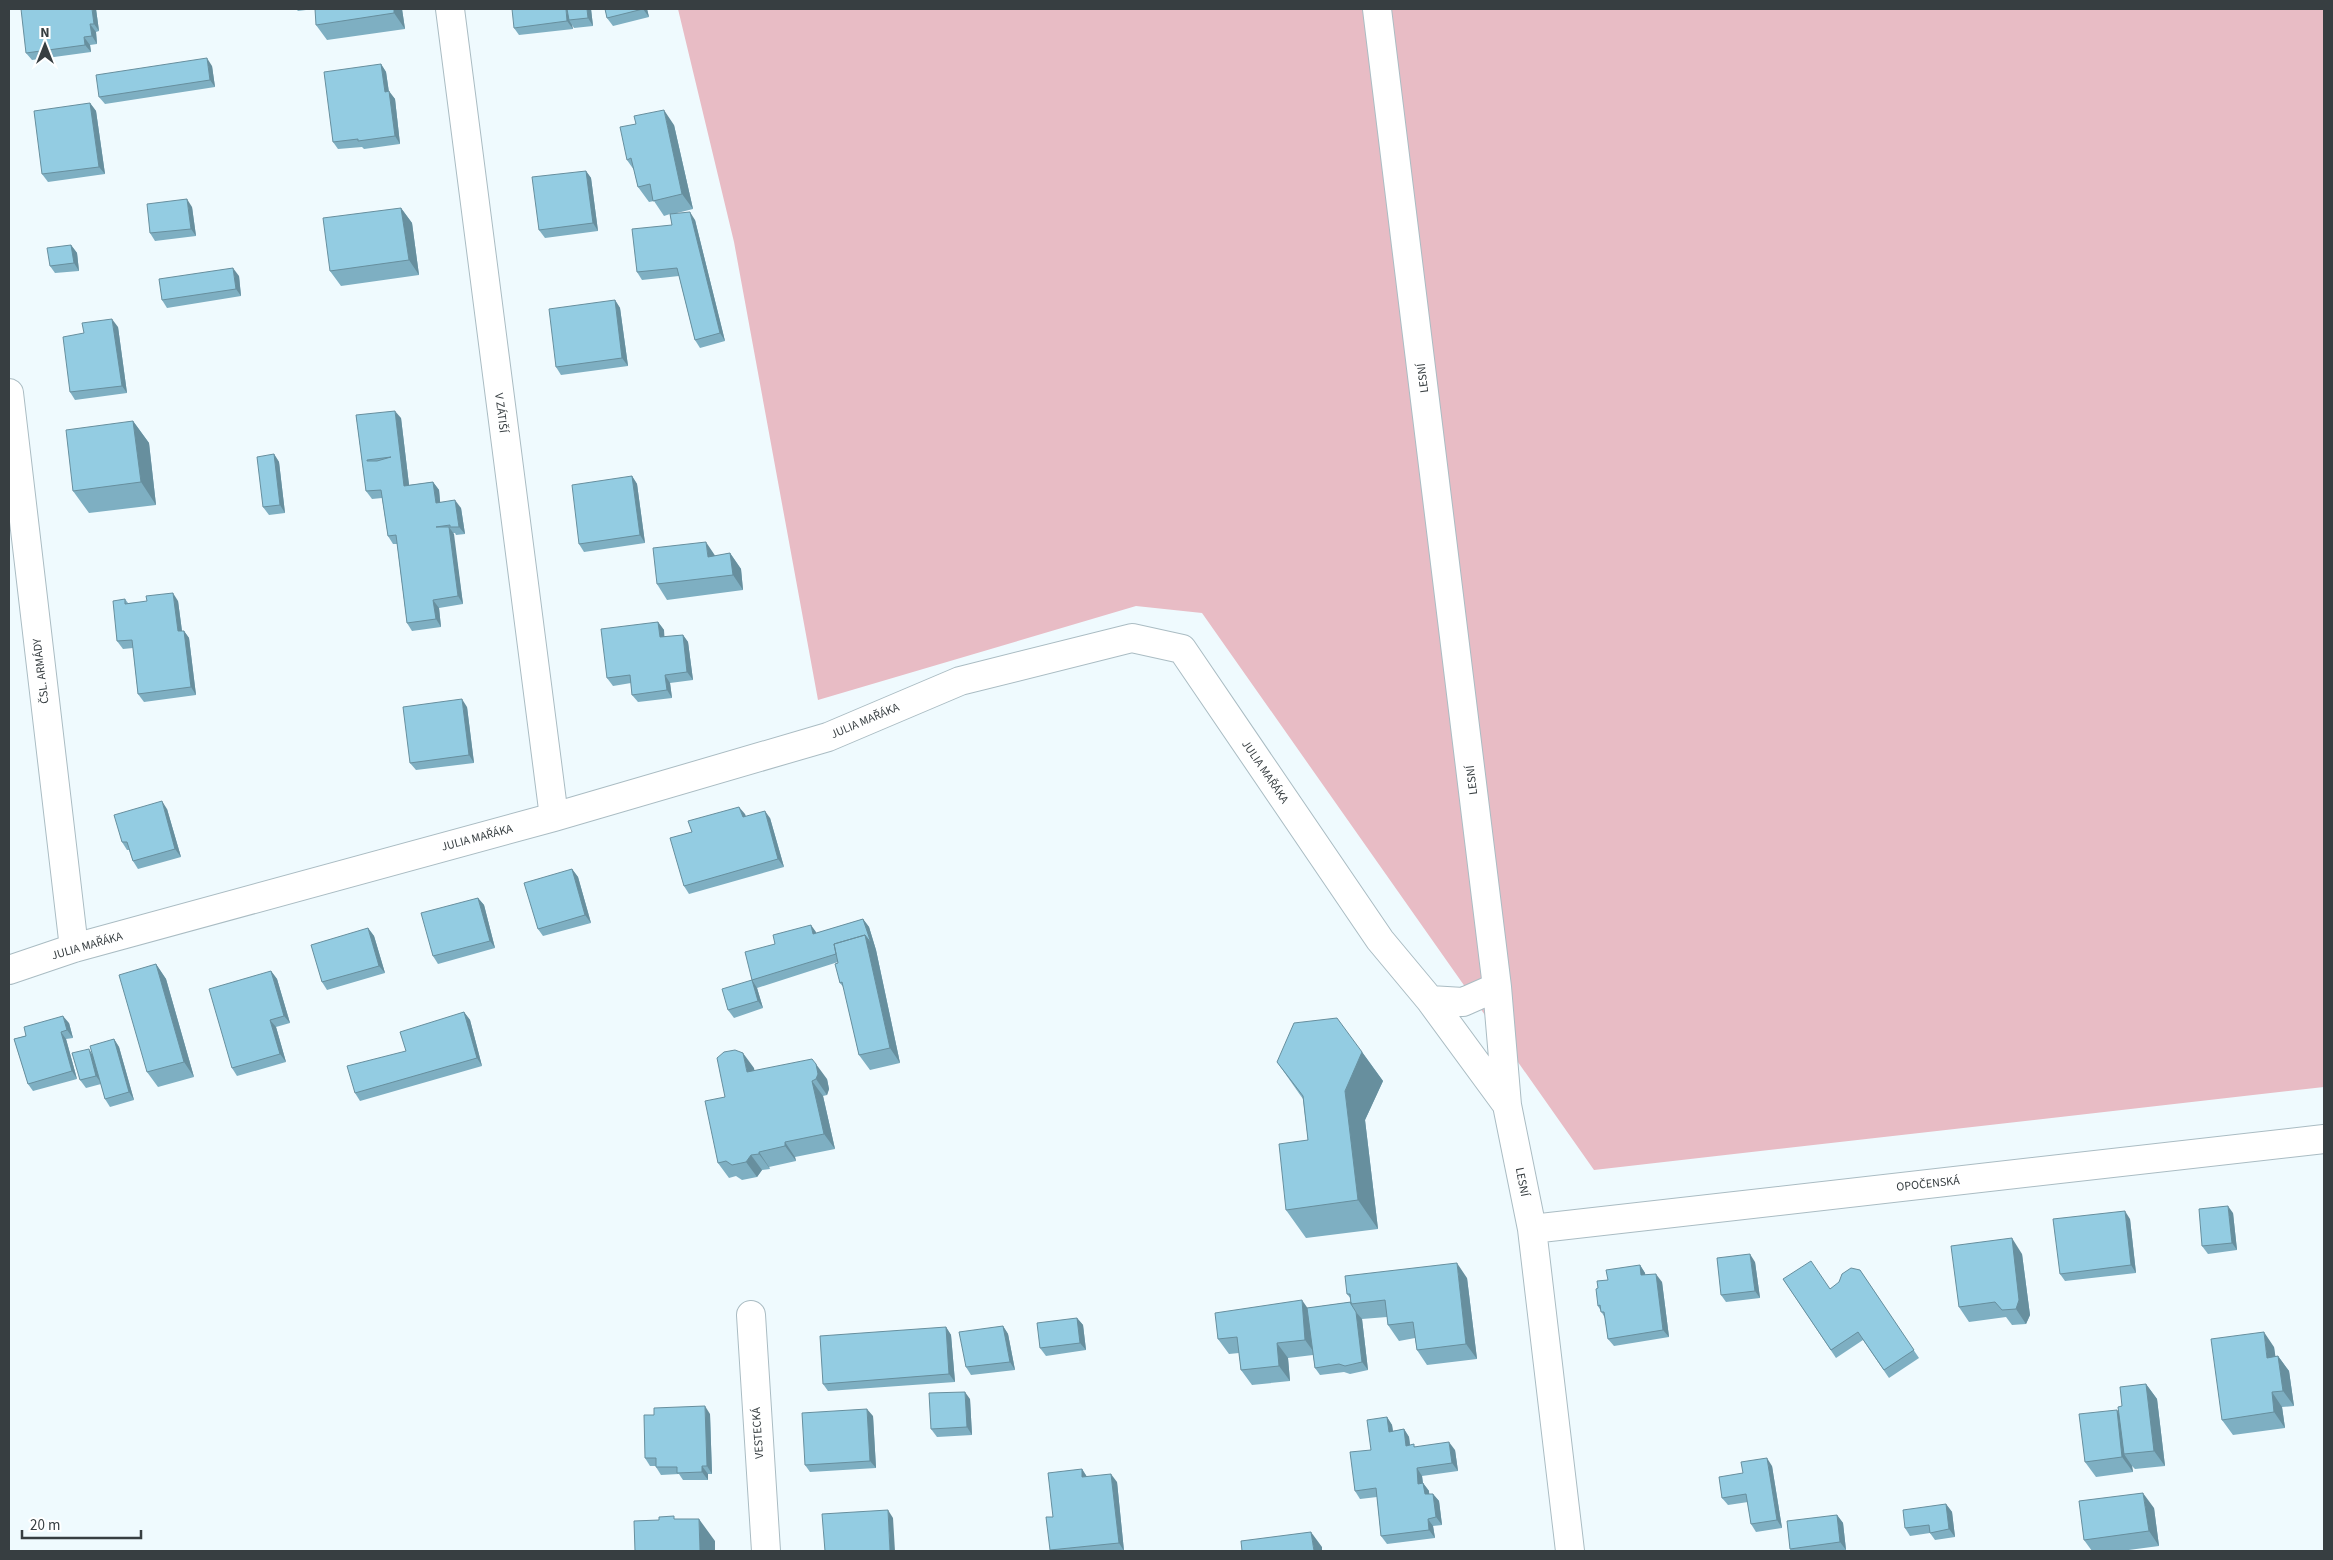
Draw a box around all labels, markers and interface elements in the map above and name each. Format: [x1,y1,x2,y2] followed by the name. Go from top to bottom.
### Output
[20,20,70,70] north arrow
[40,23,50,43] text: N
[1413,361,1433,394] street label: LESNÍ
[490,392,512,435] street label: V ZÁTIŠÍ
[29,637,53,705] street label: ČSL. ARMÁDY
[828,699,902,743] street label: JULIA MAŘÁKA
[1237,737,1293,808] street label: JULIA MAŘÁKA
[1462,763,1482,796] street label: LESNÍ
[439,820,515,856] street label: JULIA MAŘÁKA
[49,928,125,964] street label: JULIA MAŘÁKA
[1511,1166,1533,1199] street label: LESNÍ
[1896,1172,1961,1196] street label: OPOČENSKÁ
[748,1406,768,1459] street label: VESTECKÁ
[22,1508,141,1540] scale bar
[30,1515,60,1536] text: 20 m

